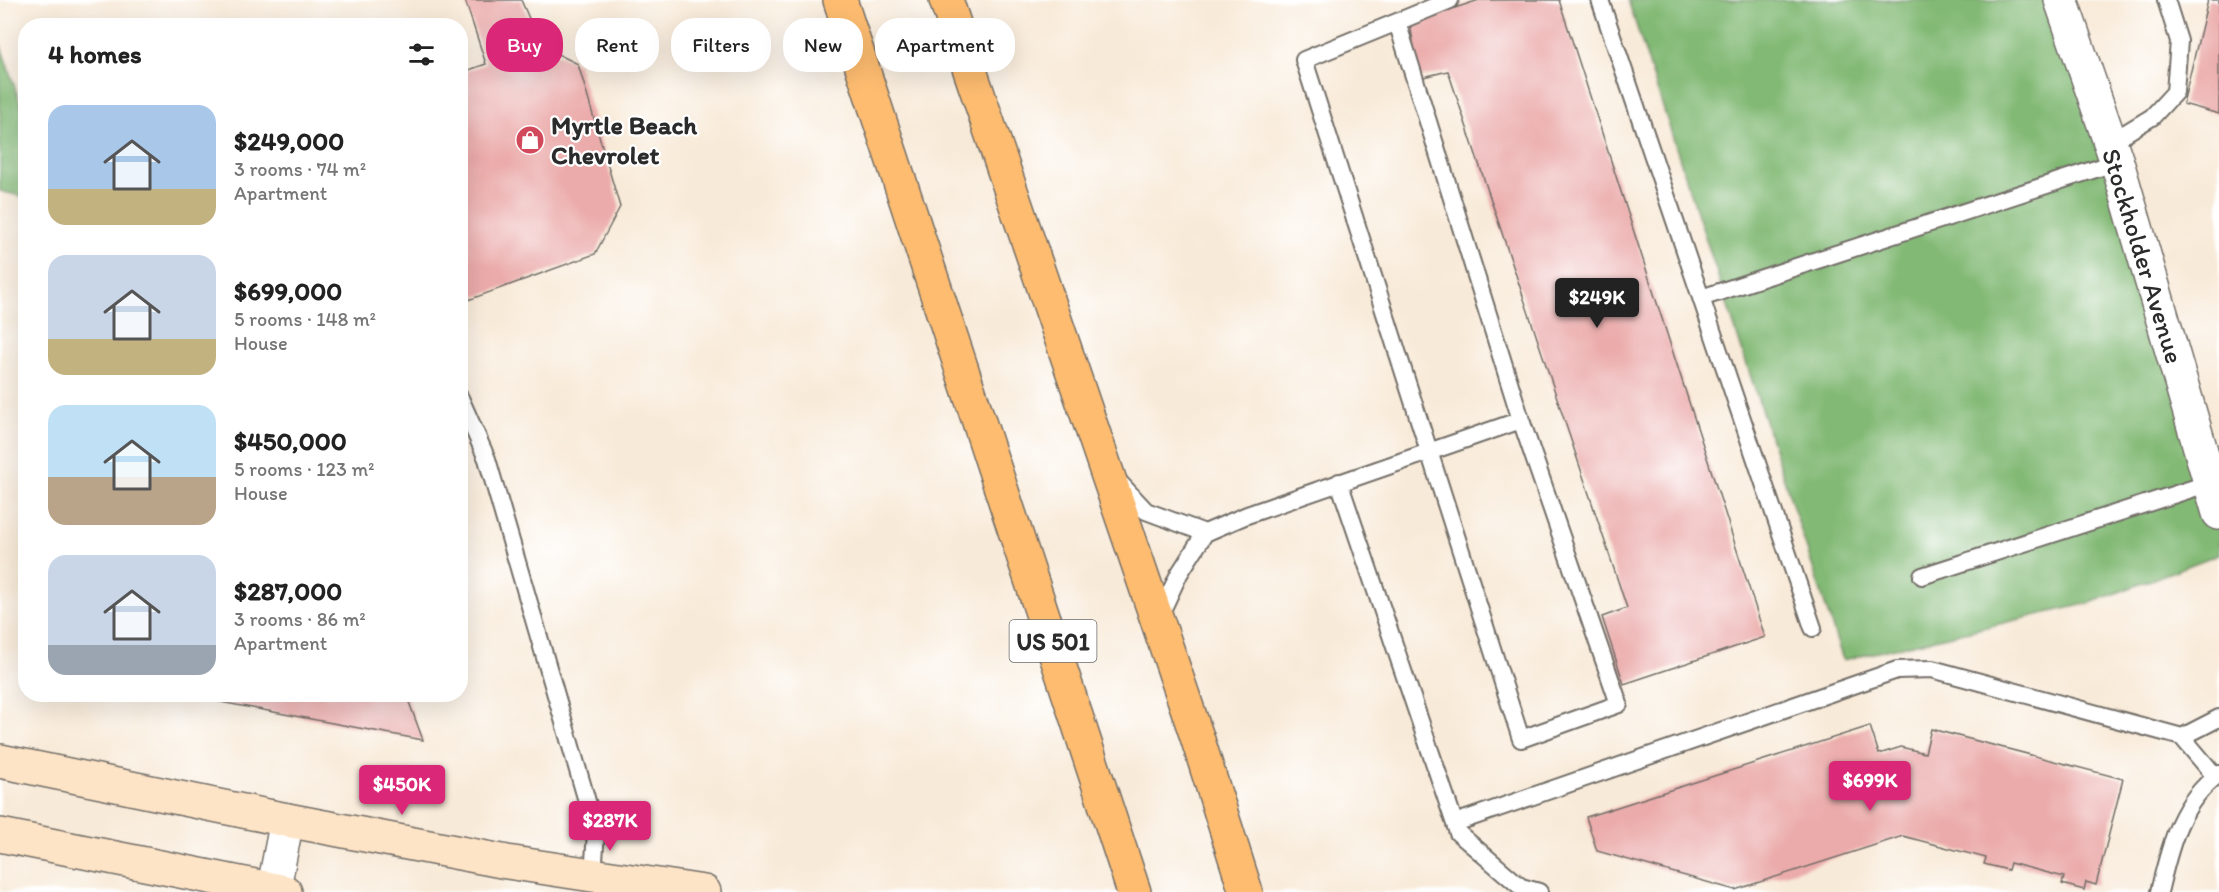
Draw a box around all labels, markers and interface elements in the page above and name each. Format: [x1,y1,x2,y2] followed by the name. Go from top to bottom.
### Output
[486,18,563,72] chip: Buy
[575,18,659,72] chip: Rent
[671,18,771,72] chip: Filters
[783,18,863,72] chip: New
[875,18,1015,72] chip: Apartment
[48,38,142,70] text: 4 homes
[405,38,438,71] icon: filters
[551,109,697,171] place label: Myrtle Beach Chevrolet
[514,124,546,156] shop icon: Myrtle Beach Chevrolet
[234,125,344,157] text: $249,000
[96,129,168,201] icon: home
[2095,145,2191,367] street label: Stockholder Avenue
[234,157,366,181] text: 3 rooms · 74 m²
[234,181,327,205] text: Apartment
[234,275,342,307] text: $699,000
[1555,278,1639,329] pin: $249K
[96,279,168,351] icon: home
[1569,285,1625,309] text: $249K
[234,307,376,331] text: 5 rooms · 148 m²
[234,331,288,355] text: House
[234,425,347,457] text: $450,000
[96,429,168,501] icon: home
[234,457,375,481] text: 5 rooms · 123 m²
[234,481,288,505] text: House
[234,575,342,607] text: $287,000
[96,579,168,651] icon: home
[234,607,366,631] text: 3 rooms · 86 m²
[1010,620,1096,662] road number: US 501
[234,631,327,655] text: Apartment
[1828,761,1912,812] pin: $699K
[360,765,444,816] pin: $450K
[1843,768,1897,792] text: $699K
[373,772,431,796] text: $450K
[568,801,652,852] pin: $287K
[583,808,637,832] text: $287K

